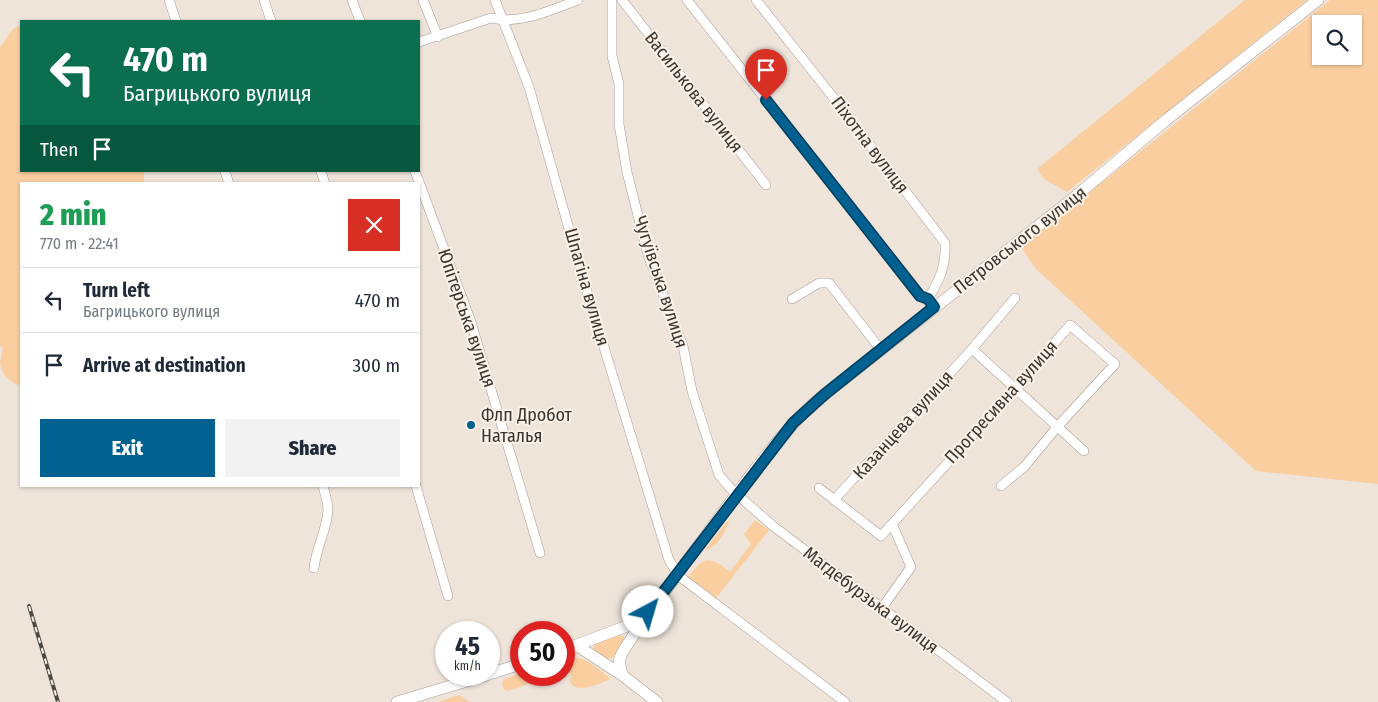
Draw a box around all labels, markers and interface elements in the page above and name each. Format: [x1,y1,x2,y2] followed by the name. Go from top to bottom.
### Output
[1312,15,1362,65] map controls
[1312,15,1362,65] button: search
[640,27,748,157] street label: Василькова вулиця
[123,38,208,80] text: 470 m
[40,40,105,105] icon: left
[745,49,787,100] pin
[752,56,780,84] icon: arrive
[123,80,312,107] text: Багрицького вулиця
[826,92,914,198] street label: Піхотна вулиця
[88,135,116,163] icon: arrive
[40,138,78,161] text: Then
[949,181,1091,299] street label: Петровського вулиця
[40,197,106,233] text: 2 min
[348,199,400,251] button: close
[629,213,693,351] street label: Чугуївська вулиця
[560,226,614,348] street label: Шпагіна вулиця
[40,234,119,253] text: 770 m · 22:41
[433,246,501,390] street label: Юпітерська вулиця
[83,279,150,302] text: Turn left
[40,286,68,314] icon: left
[355,289,400,312] text: 470 m
[83,302,220,321] text: Багрицького вулиця
[940,336,1062,468] street label: Прогресивна вулиця
[40,351,68,379] icon: arrive
[83,354,246,377] text: Arrive at destination
[353,354,400,377] text: 300 m
[848,366,958,484] street label: Казанцева вулиця
[481,404,573,447] place label: Флп Дробот Наталья
[40,419,215,477] button: Exit
[225,419,400,477] button: Share
[465,419,477,431] marker: Флп Дробот Наталья
[799,542,943,658] street label: Магдебурзька вулиця
[621,585,673,637] position arrow
[510,621,575,686] speed limit sign: 50
[455,632,480,662] text: 45
[454,659,481,673] text: km/h

